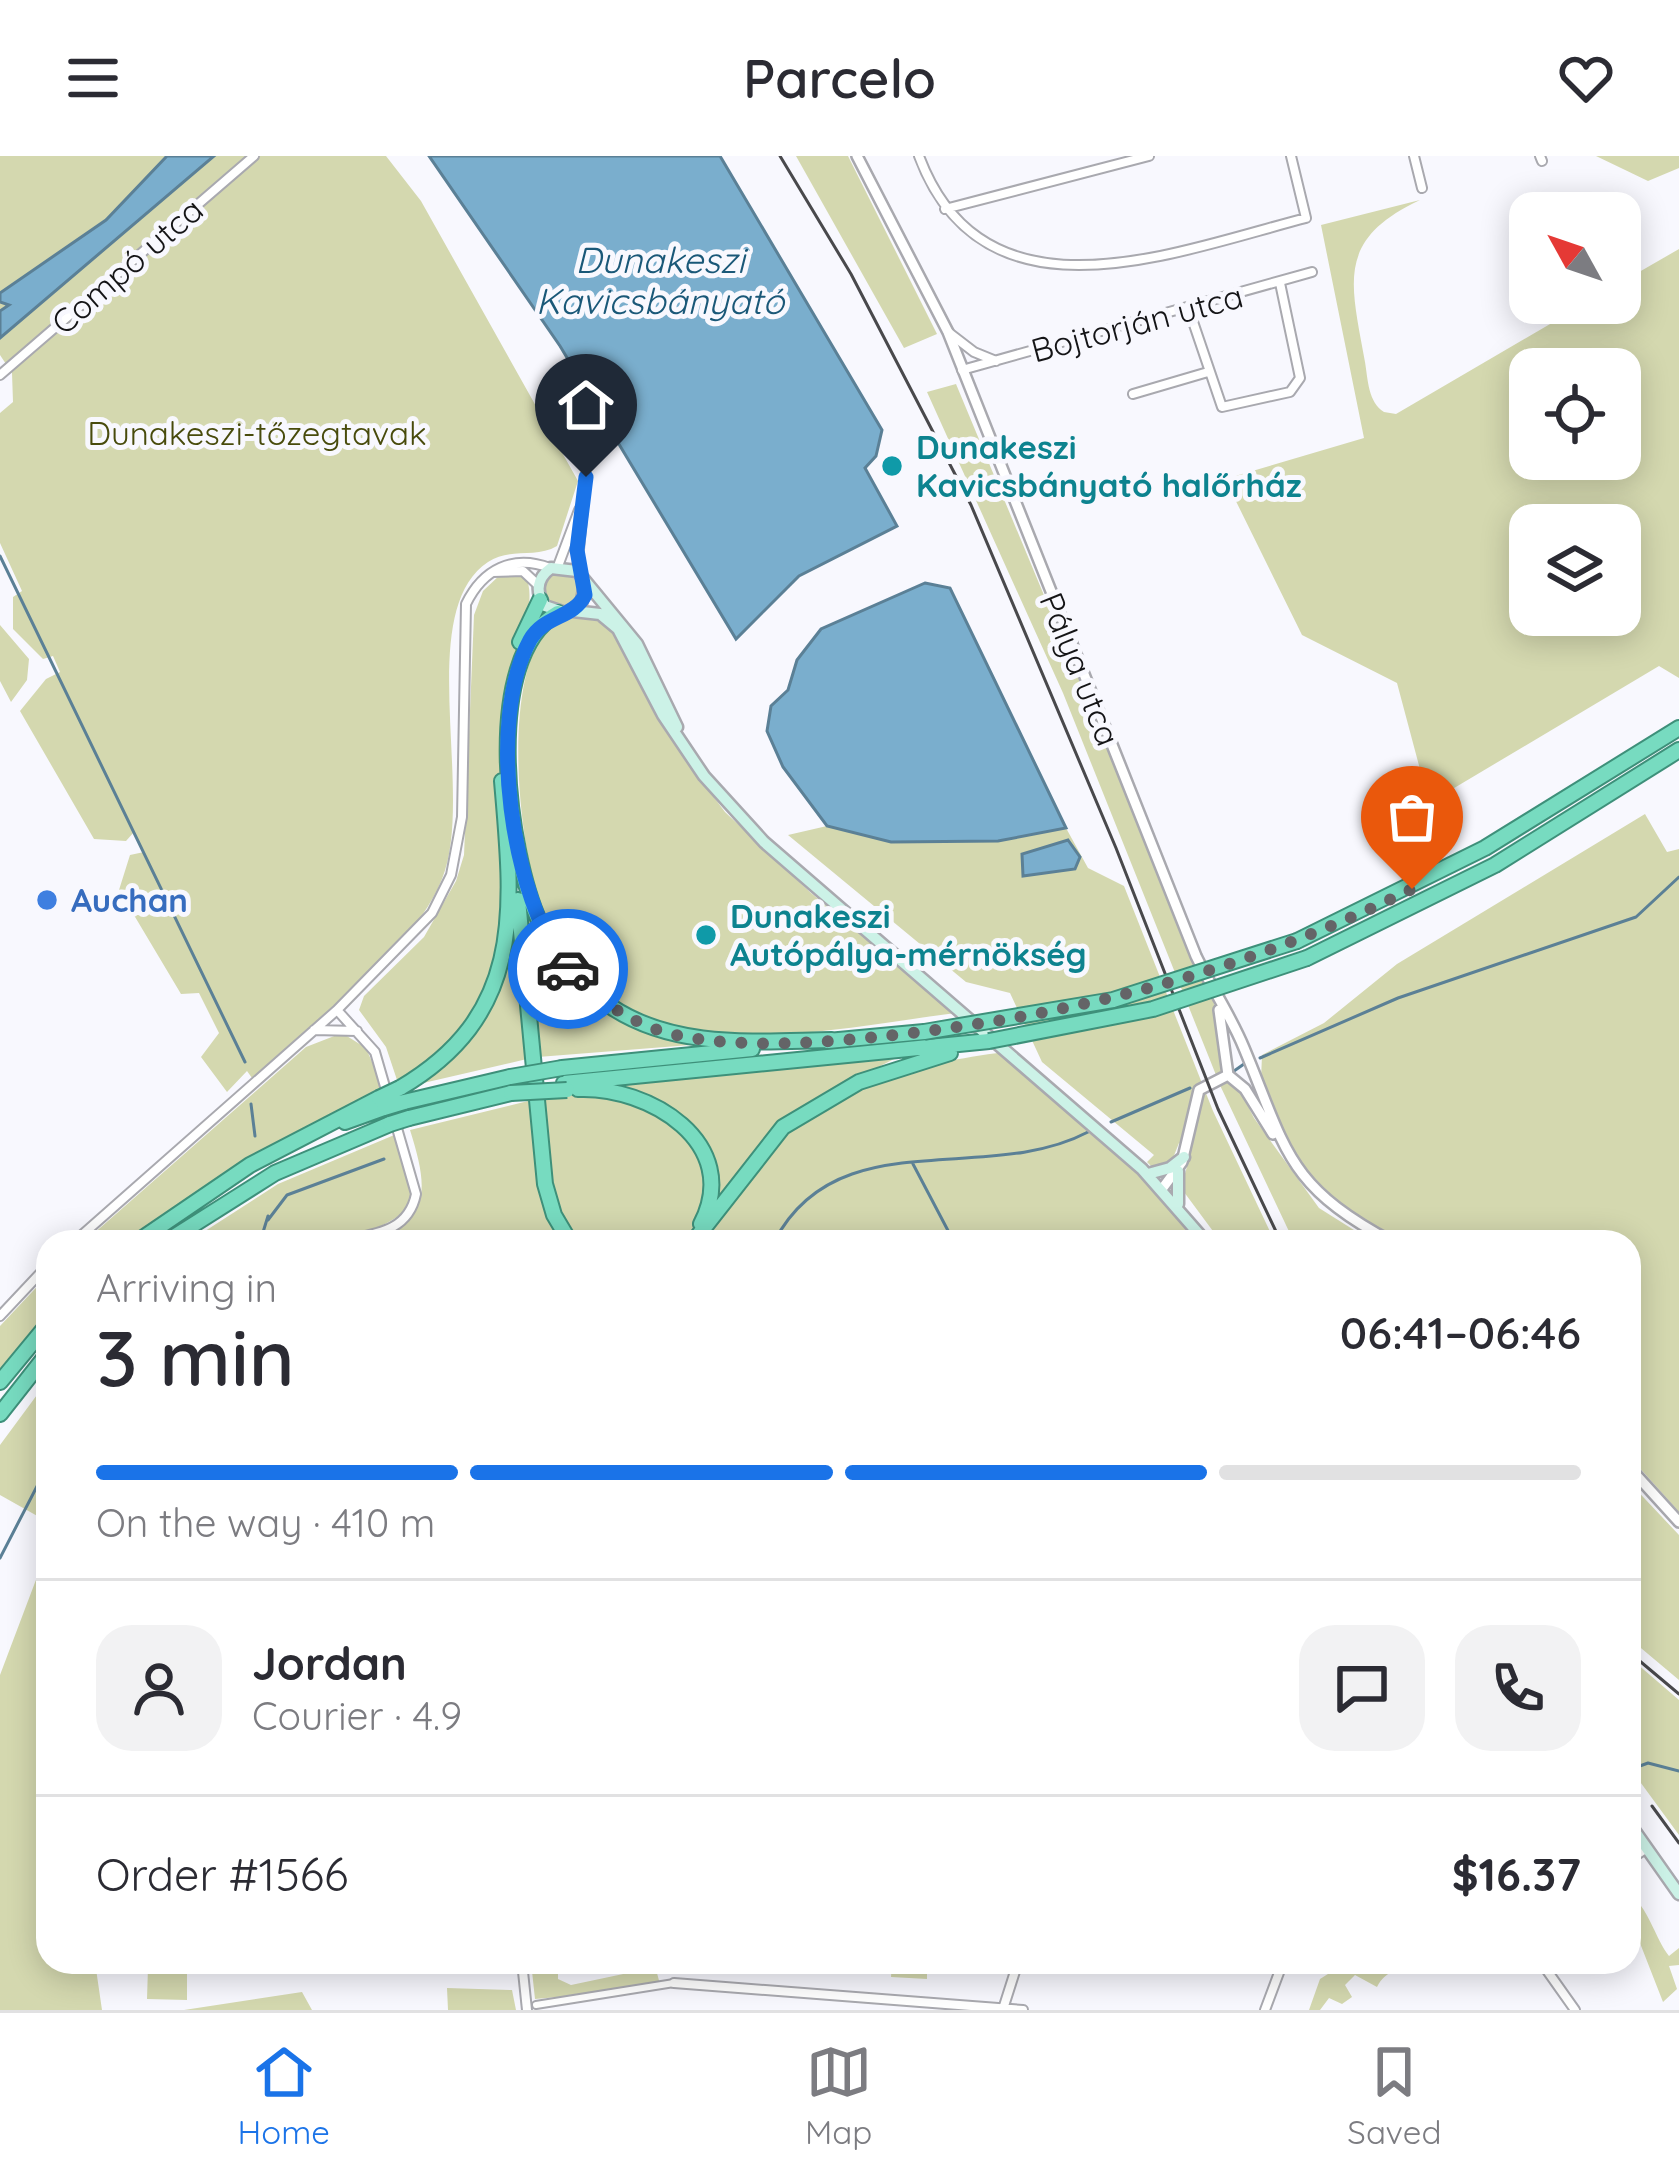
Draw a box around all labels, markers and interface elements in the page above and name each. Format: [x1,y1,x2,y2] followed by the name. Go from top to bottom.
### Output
[743,44,936,112] text: Parcelo
[60,45,126,111] icon: menu
[1553,45,1619,111] icon: heart
[42,189,211,343] street label: Compó utca
[1509,192,1641,324] north arrow
[1509,192,1641,636] map controls
[536,237,785,323] water label: Dunakeszi Kavicsbányató
[1027,275,1247,370] street label: Bojtorján utca
[1509,348,1641,480] button: locate
[535,354,637,477] pin
[553,372,619,438] icon: home
[87,412,427,453] park label: Dunakeszi-tőzegtavak
[916,426,1302,505] place label: Dunakeszi Kavicsbányató halőrház
[879,453,905,479] marker: Dunakeszi Kavicsbányató halőrház
[1509,504,1641,636] button: layers
[1031,586,1130,751] street label: Pálya utca
[1361,766,1463,889] pin
[1379,784,1445,850] icon: bag
[71,879,188,920] place label: Auchan
[34,887,60,913] marker: Auchan
[730,895,1087,974] place label: Dunakeszi Autópálya-mérnökség
[508,909,628,1029] courier
[693,922,719,948] marker: Dunakeszi Autópálya-mérnökség
[535,936,601,1002] icon: car
[96,1263,277,1312] text: Arriving in
[1340,1304,1581,1360] text: 06:41–06:46
[96,1308,295,1406] text: 3 min
[96,1498,435,1547] text: On the way · 410 m
[96,1625,222,1751] button: person
[1299,1625,1425,1751] button: chat
[1455,1625,1581,1751] button: phone
[252,1635,407,1691] text: Jordan
[252,1691,462,1740] text: Courier · 4.9
[96,1846,348,1902] text: Order #1566
[1452,1846,1581,1902] text: $16.37
[238,2039,330,2152] tab: Home
[805,2039,872,2152] tab: Map
[1347,2039,1441,2152] tab: Saved

